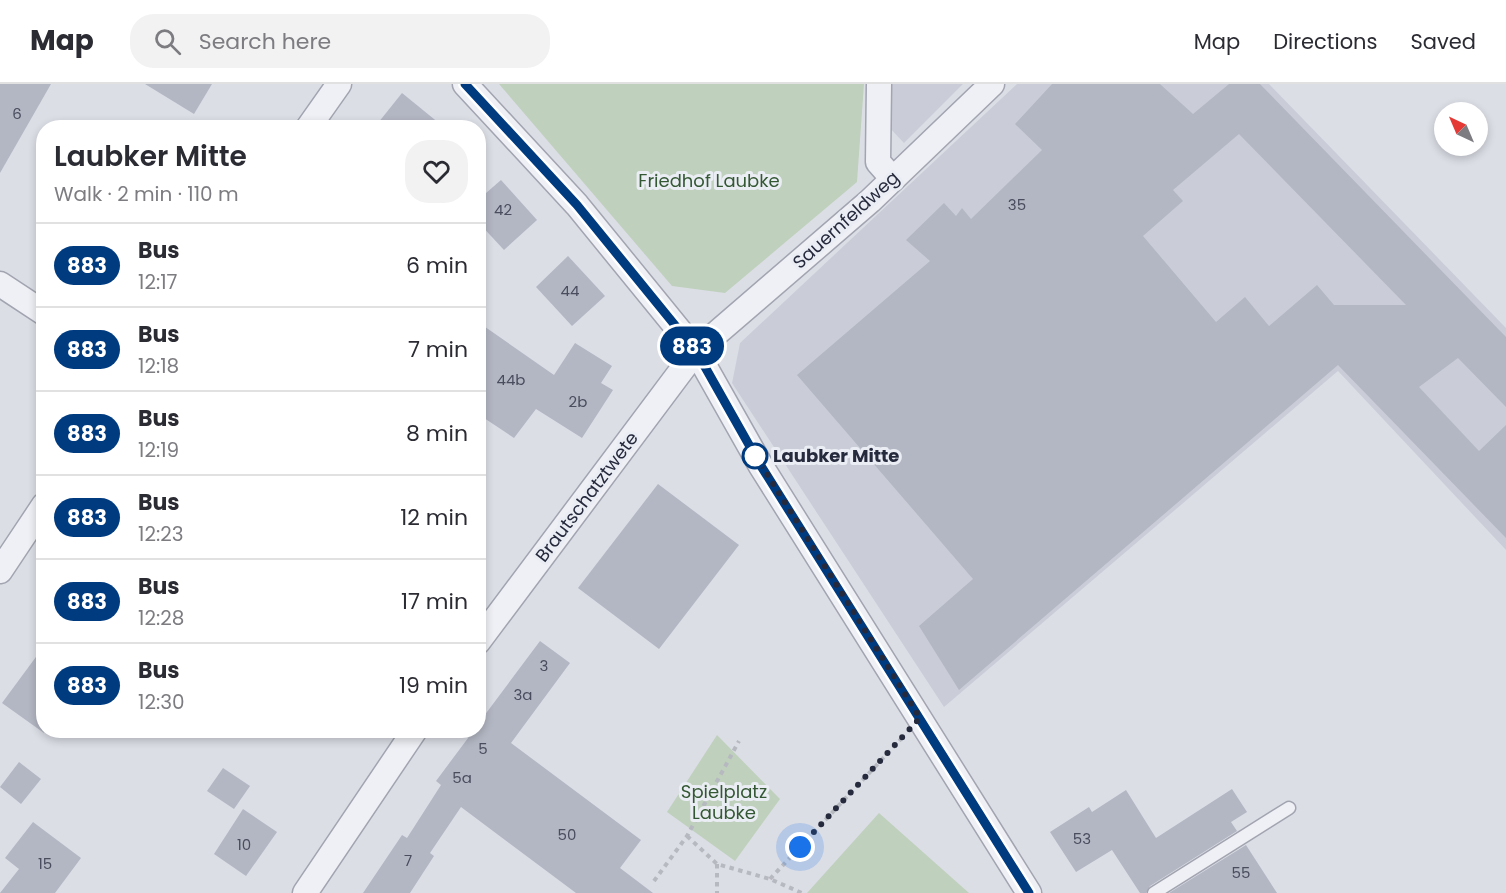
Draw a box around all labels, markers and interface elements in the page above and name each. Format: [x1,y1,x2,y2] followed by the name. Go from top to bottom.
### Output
[130,14,550,68] search box
[30,21,94,60] text: Map
[151,25,184,58] icon: search
[199,26,331,57] text: Search here
[1194,27,1240,56] text: Map
[1273,27,1377,56] text: Directions
[1410,27,1476,56] text: Saved
[1434,102,1488,156] north arrow
[1434,102,1488,156] map controls
[12,103,22,124] house number: 6
[54,137,247,176] text: Laubker Mitte
[405,140,468,203] button: heart
[787,165,904,274] street label: Sauernfeldweg
[638,168,780,193] park label: Friedhof Laubke
[54,180,239,208] text: Walk · 2 min · 110 m
[1008,194,1026,215] house number: 35
[494,199,512,220] house number: 42
[138,235,180,266] text: Bus
[406,250,468,281] text: 6 min
[67,251,107,280] text: 883
[138,268,177,296] text: 12:17
[561,280,579,301] house number: 44
[138,319,180,350] text: Bus
[658,326,726,366] line badge: 883
[672,332,712,361] text: 883
[408,334,468,365] text: 7 min
[67,335,107,364] text: 883
[138,352,179,380] text: 12:18
[496,369,526,390] house number: 44b
[569,391,587,412] house number: 2b
[138,403,180,434] text: Bus
[406,418,468,449] text: 8 min
[67,419,107,448] text: 883
[529,427,644,567] street label: Brautschatztwete
[138,436,179,464] text: 12:19
[742,443,768,469] marker: Laubker Mitte
[773,443,899,468] place label: Laubker Mitte
[138,487,180,518] text: Bus
[400,502,468,533] text: 12 min
[67,503,107,532] text: 883
[138,520,183,548] text: 12:23
[138,571,180,602] text: Bus
[401,586,468,617] text: 17 min
[67,587,107,616] text: 883
[138,604,184,632] text: 12:28
[138,655,180,686] text: Bus
[540,655,548,676] house number: 3
[399,670,468,701] text: 19 min
[67,671,107,700] text: 883
[514,684,532,705] house number: 3a
[138,688,185,716] text: 12:30
[478,738,488,759] house number: 5
[452,767,472,788] house number: 5a
[681,779,767,825] park label: Spielplatz Laubke
[558,824,576,845] house number: 50
[1073,828,1091,849] house number: 53
[785,832,815,862] your location
[237,834,251,855] house number: 10
[404,850,412,871] house number: 7
[38,853,52,874] house number: 15
[1232,862,1250,883] house number: 55

